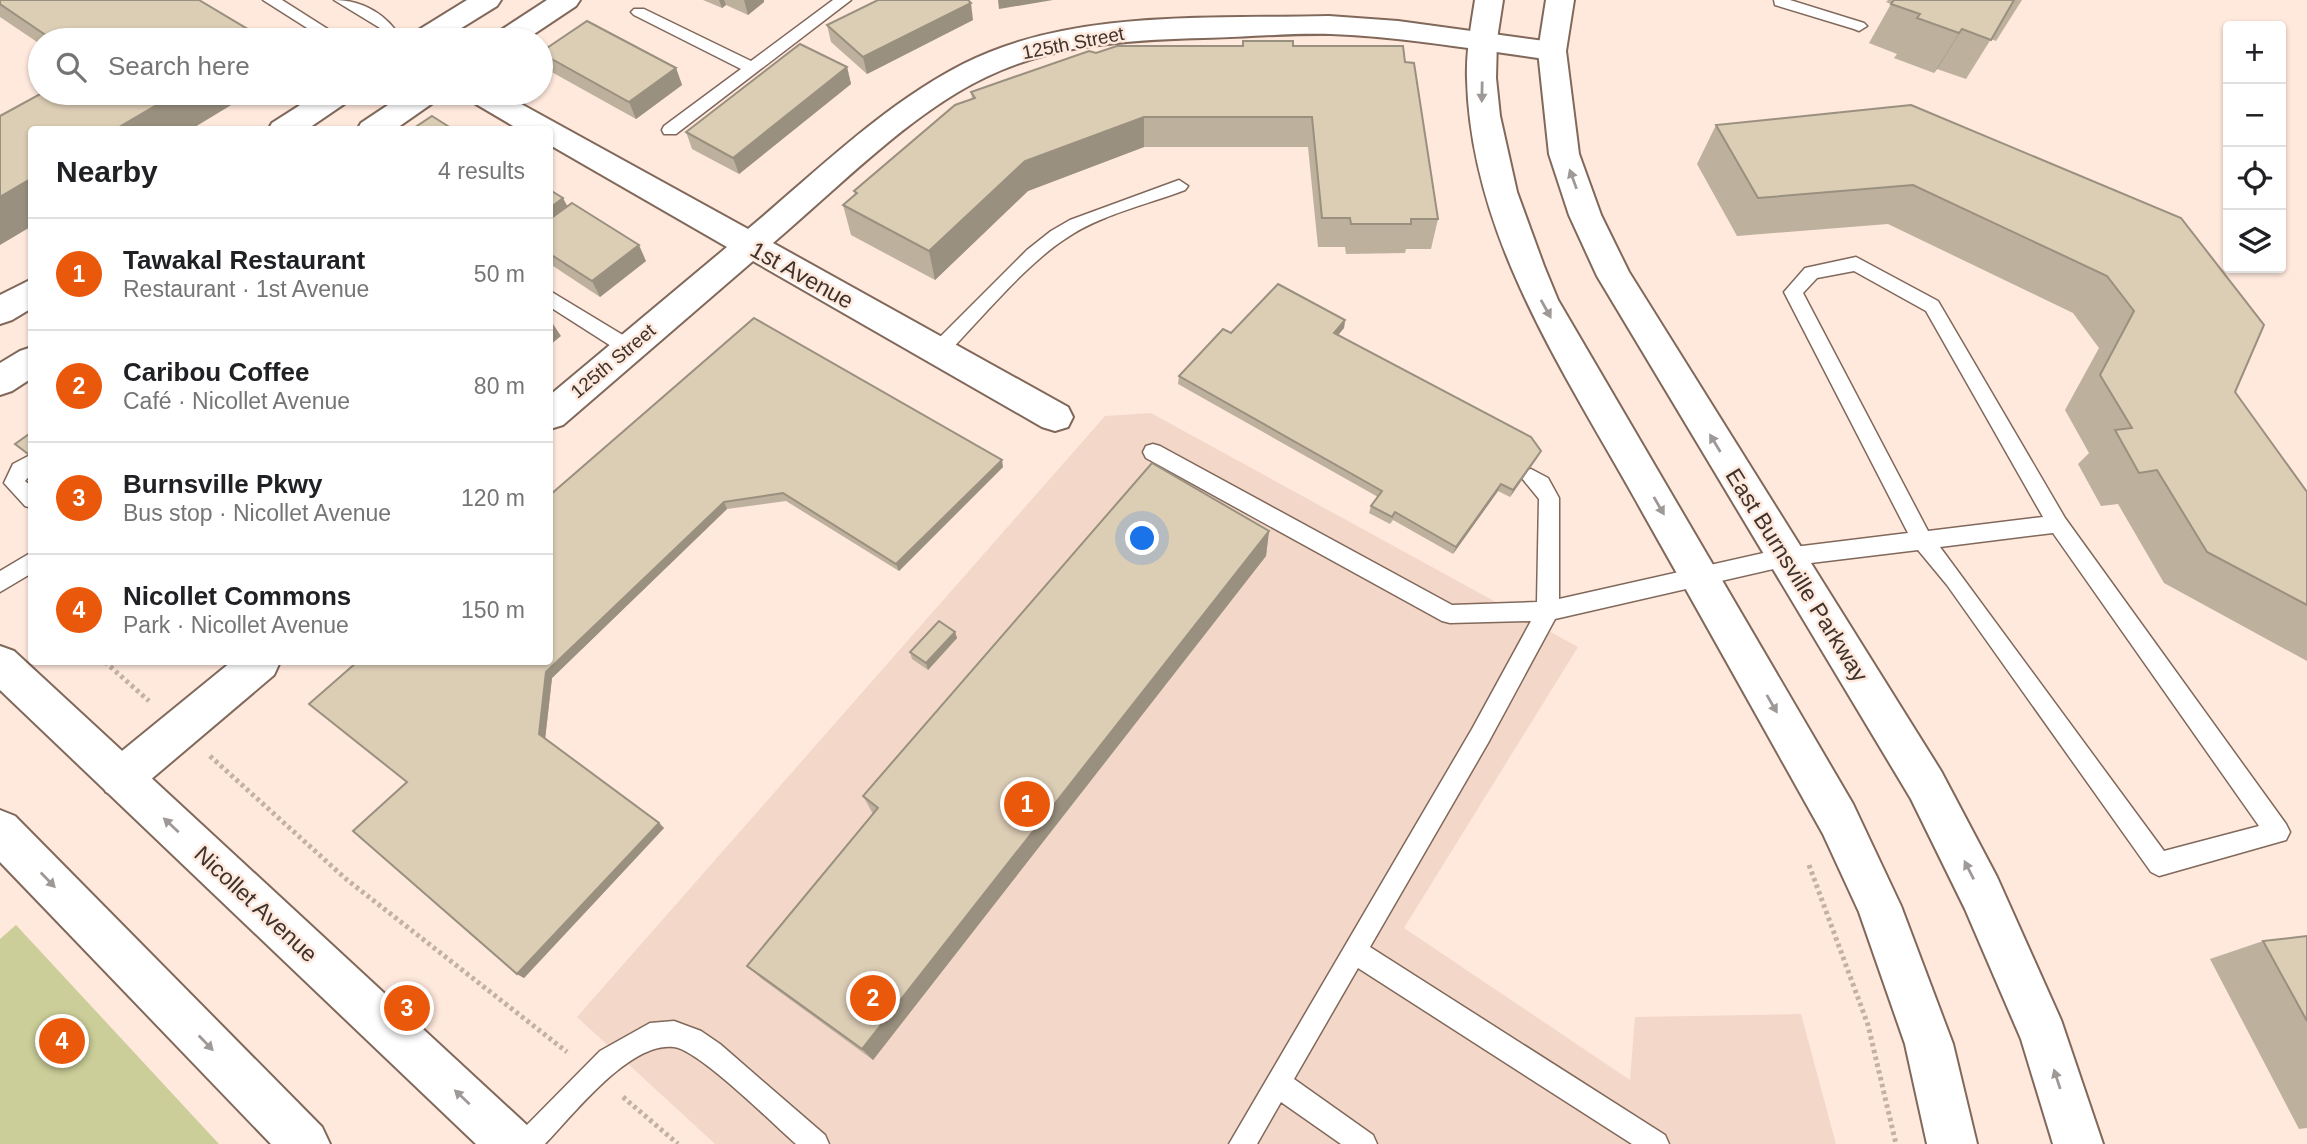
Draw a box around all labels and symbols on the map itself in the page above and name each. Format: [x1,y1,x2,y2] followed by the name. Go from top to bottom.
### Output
[1020,23,1127,63] street label: 125th Street
[1477,82,1488,104] one-way arrow
[1567,168,1578,189] one-way arrow
[746,236,858,314] street label: 1st Avenue
[1540,299,1552,319] one-way arrow
[567,319,660,402] street label: 125th Street
[1709,433,1722,452] one-way arrow
[1721,464,1874,687] street label: East Burnsville Parkway
[1653,497,1666,516] one-way arrow
[1125,521,1159,555] your location
[1766,694,1778,713] one-way arrow
[1004,778,1050,830] pin: 1
[163,817,180,833] one-way arrow
[189,841,323,967] street label: Nicollet Avenue
[1964,860,1975,880] one-way arrow
[39,871,55,888] one-way arrow
[850,972,896,1024] pin: 2
[384,982,430,1034] pin: 3
[39,1015,85,1067] pin: 4
[198,1034,214,1051] one-way arrow
[2052,1068,2062,1089] one-way arrow
[454,1090,471,1106] one-way arrow

